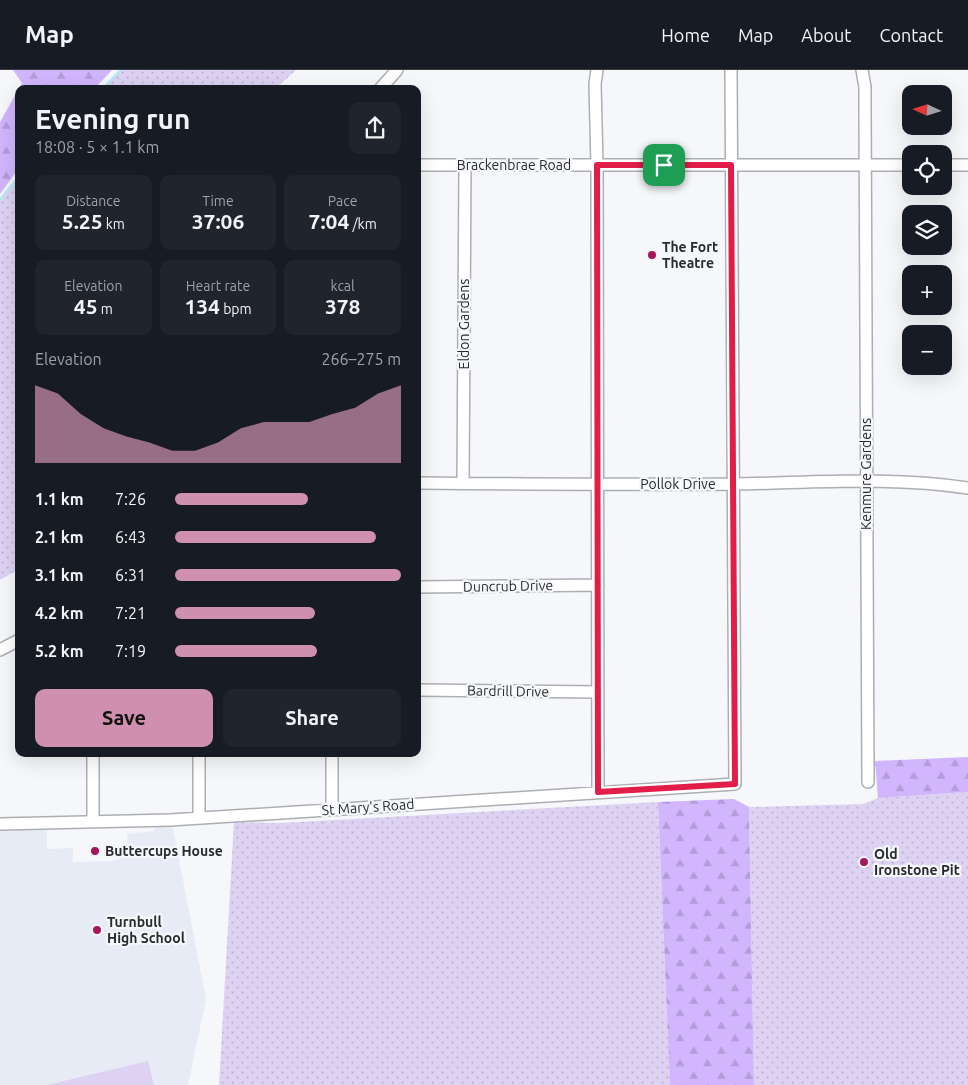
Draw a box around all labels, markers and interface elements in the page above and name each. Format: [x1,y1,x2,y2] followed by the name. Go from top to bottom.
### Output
[25,21,74,48] text: Map
[661,25,710,45] text: Home
[738,25,773,45] text: Map
[801,25,851,45] text: About
[879,25,943,45] text: Contact
[902,85,952,135] north arrow
[902,85,952,375] map controls
[349,102,401,154] button: share
[35,103,190,134] text: Evening run
[35,138,159,156] text: 18:08 · 5 × 1.1 km
[643,144,685,186] pin
[902,145,952,195] button: locate
[650,151,678,179] icon: arrive
[457,157,571,173] street label: Brackenbrae Road
[66,193,120,209] text: Distance
[202,193,234,209] text: Time
[328,193,357,209] text: Pace
[902,205,952,255] button: layers
[62,209,103,233] text: 5.25
[192,209,244,233] text: 37:06
[309,209,349,233] text: 7:04
[103,216,125,232] text: km
[349,216,377,232] text: /km
[662,239,718,271] place label: The Fort Theatre
[646,249,658,261] marker: The Fort Theatre
[902,265,952,315] button: +
[64,278,123,294] text: Elevation
[186,278,250,294] text: Heart rate
[331,278,355,294] text: kcal
[456,279,472,369] street label: Eldon Gardens
[74,294,98,318] text: 45
[184,294,220,318] text: 134
[325,294,360,318] text: 378
[98,301,113,317] text: m
[220,301,252,317] text: bpm
[902,325,952,375] button: −
[35,350,102,368] text: Elevation
[321,350,401,368] text: 266–275 m
[858,418,874,530] street label: Kenmure Gardens
[640,476,716,492] street label: Pollok Drive
[35,490,84,508] text: 1.1 km
[115,490,146,508] text: 7:26
[35,528,84,546] text: 2.1 km
[115,528,146,546] text: 6:43
[35,566,84,584] text: 3.1 km
[115,566,146,584] text: 6:31
[463,577,553,595] street label: Duncrub Drive
[35,604,84,622] text: 4.2 km
[115,604,146,622] text: 7:21
[35,642,84,660] text: 5.2 km
[115,642,146,660] text: 7:19
[467,682,549,700] street label: Bardrill Drive
[35,689,213,747] button: Save
[223,689,401,747] button: Share
[321,796,415,818] street label: St Mary's Road
[105,843,223,859] place label: Buttercups House
[89,845,101,857] marker: Buttercups House
[874,846,960,878] place label: Old Ironstone Pit
[858,856,870,868] marker: Old Ironstone Pit
[107,914,185,946] place label: Turnbull High School
[91,924,103,936] marker: Turnbull High School

